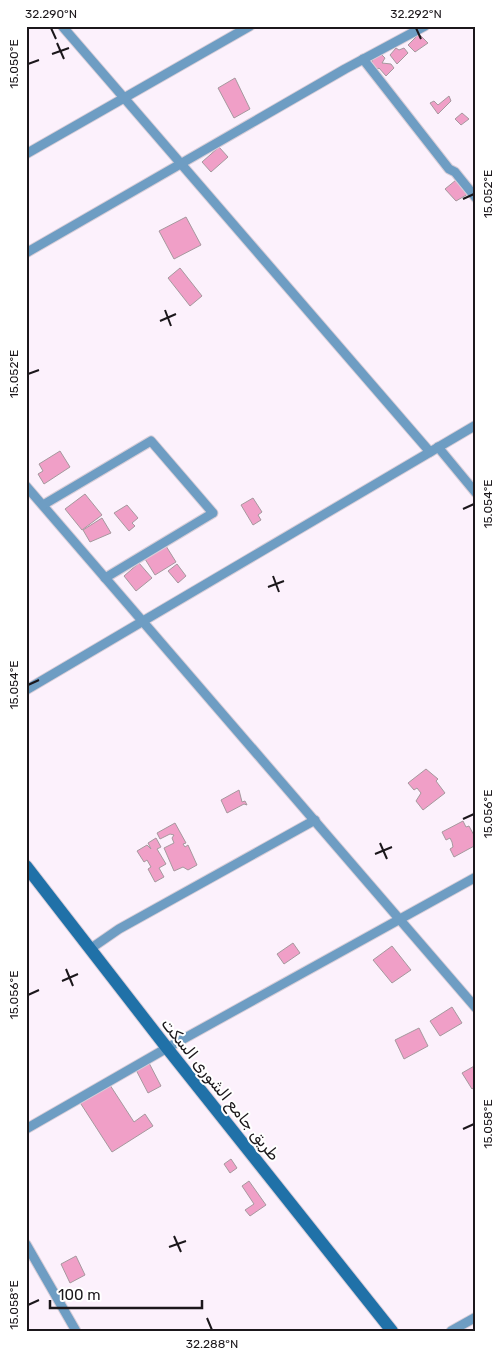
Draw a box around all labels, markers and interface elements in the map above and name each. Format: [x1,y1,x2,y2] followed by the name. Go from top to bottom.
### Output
[25,7,77,21] text: 32.290°N
[390,7,442,21] text: 32.292°N
[7,39,21,89] text: 15.050°E
[481,170,495,218] text: 15.052°E
[7,350,21,398] text: 15.052°E
[481,479,495,529] text: 15.054°E
[7,660,21,710] text: 15.054°E
[481,790,495,838] text: 15.056°E
[7,971,21,1019] text: 15.056°E
[156,1014,284,1166] street label: طريق جامع الشورى السكت
[481,1099,495,1149] text: 15.058°E
[50,1277,202,1309] scale bar
[7,1280,21,1330] text: 15.058°E
[58,1286,100,1304] text: 100 m
[186,1337,238,1351] text: 32.288°N

